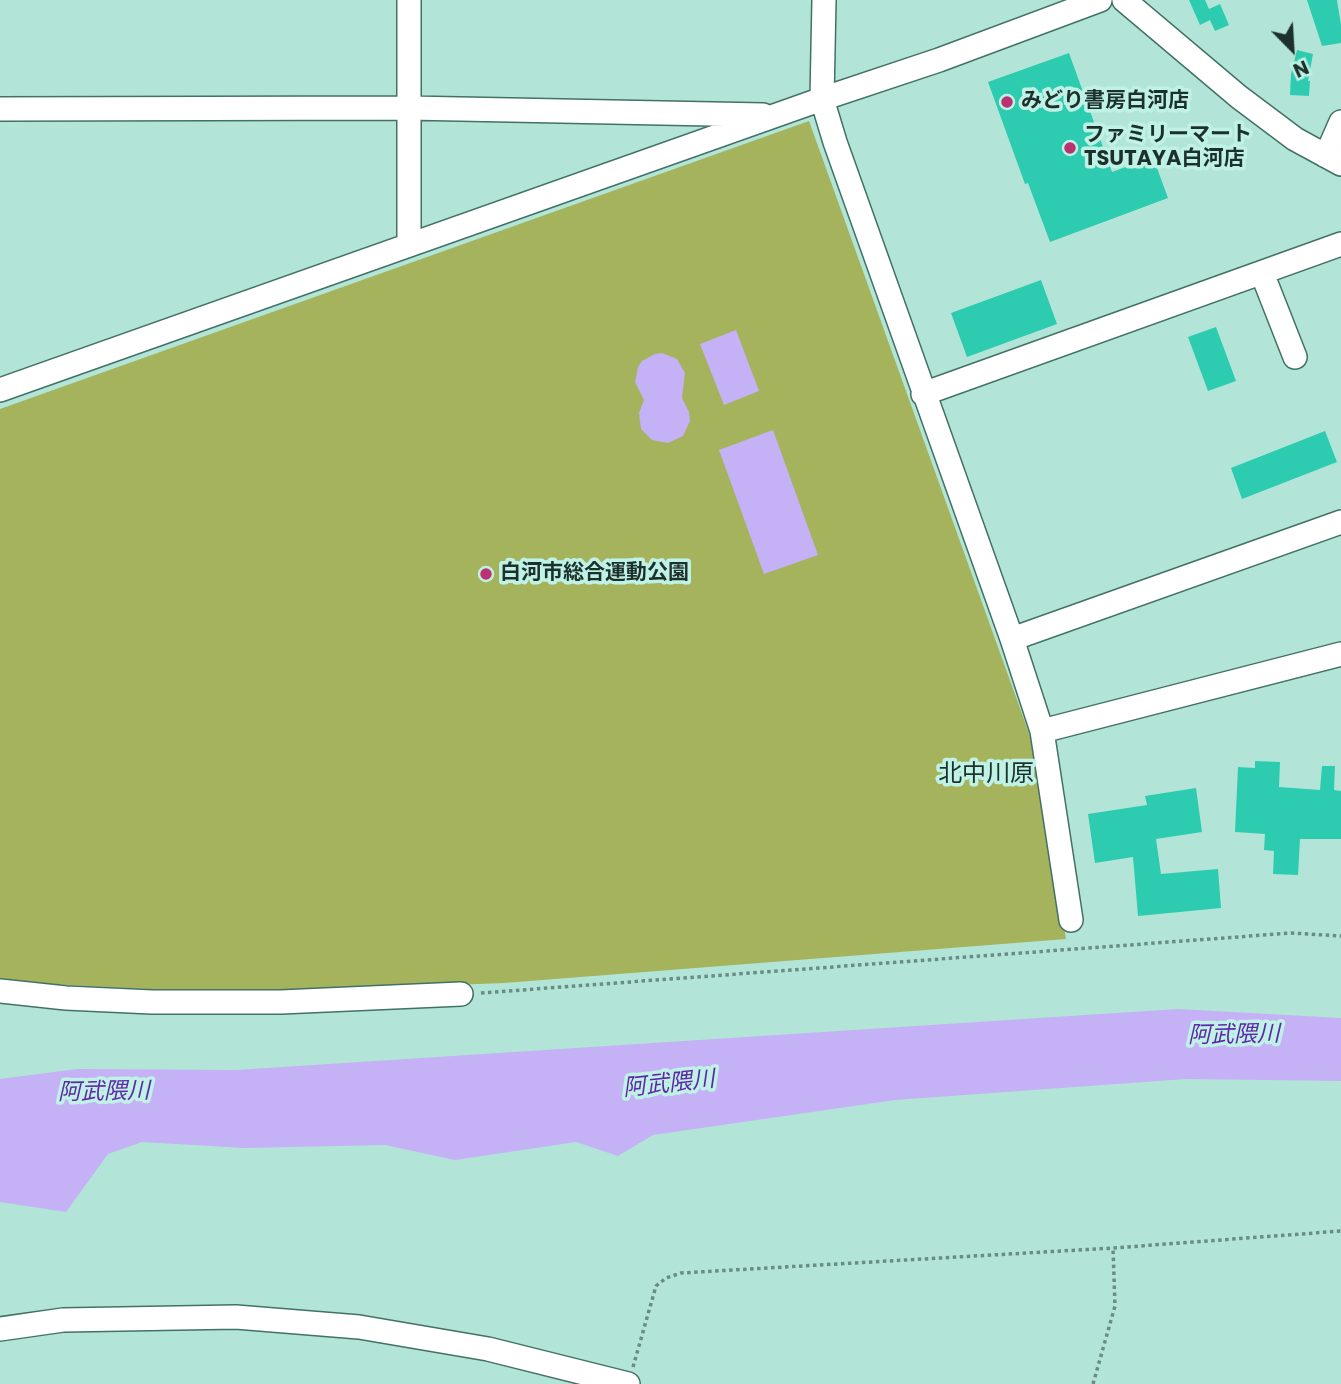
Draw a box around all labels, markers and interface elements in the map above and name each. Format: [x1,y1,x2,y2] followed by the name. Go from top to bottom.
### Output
[1257,14,1327,84] north arrow
[1289,53,1313,84] text: N
[1021,89,1189,115] place label: みどり書房白河店
[999,94,1015,110] marker: みどり書房白河店
[1084,123,1252,173] place label: ファミリーマート TSUTAYA白河店
[1062,140,1078,156] marker: ファミリーマート TSUTAYA白河店
[500,561,689,587] place label: 白河市総合運動公園
[478,566,494,582] marker: 白河市総合運動公園
[938,761,1034,789] district label: 北中川原
[1188,1021,1280,1051] water label: 阿武隈川
[622,1066,716,1104] water label: 阿武隈川
[58,1078,150,1108] water label: 阿武隈川

